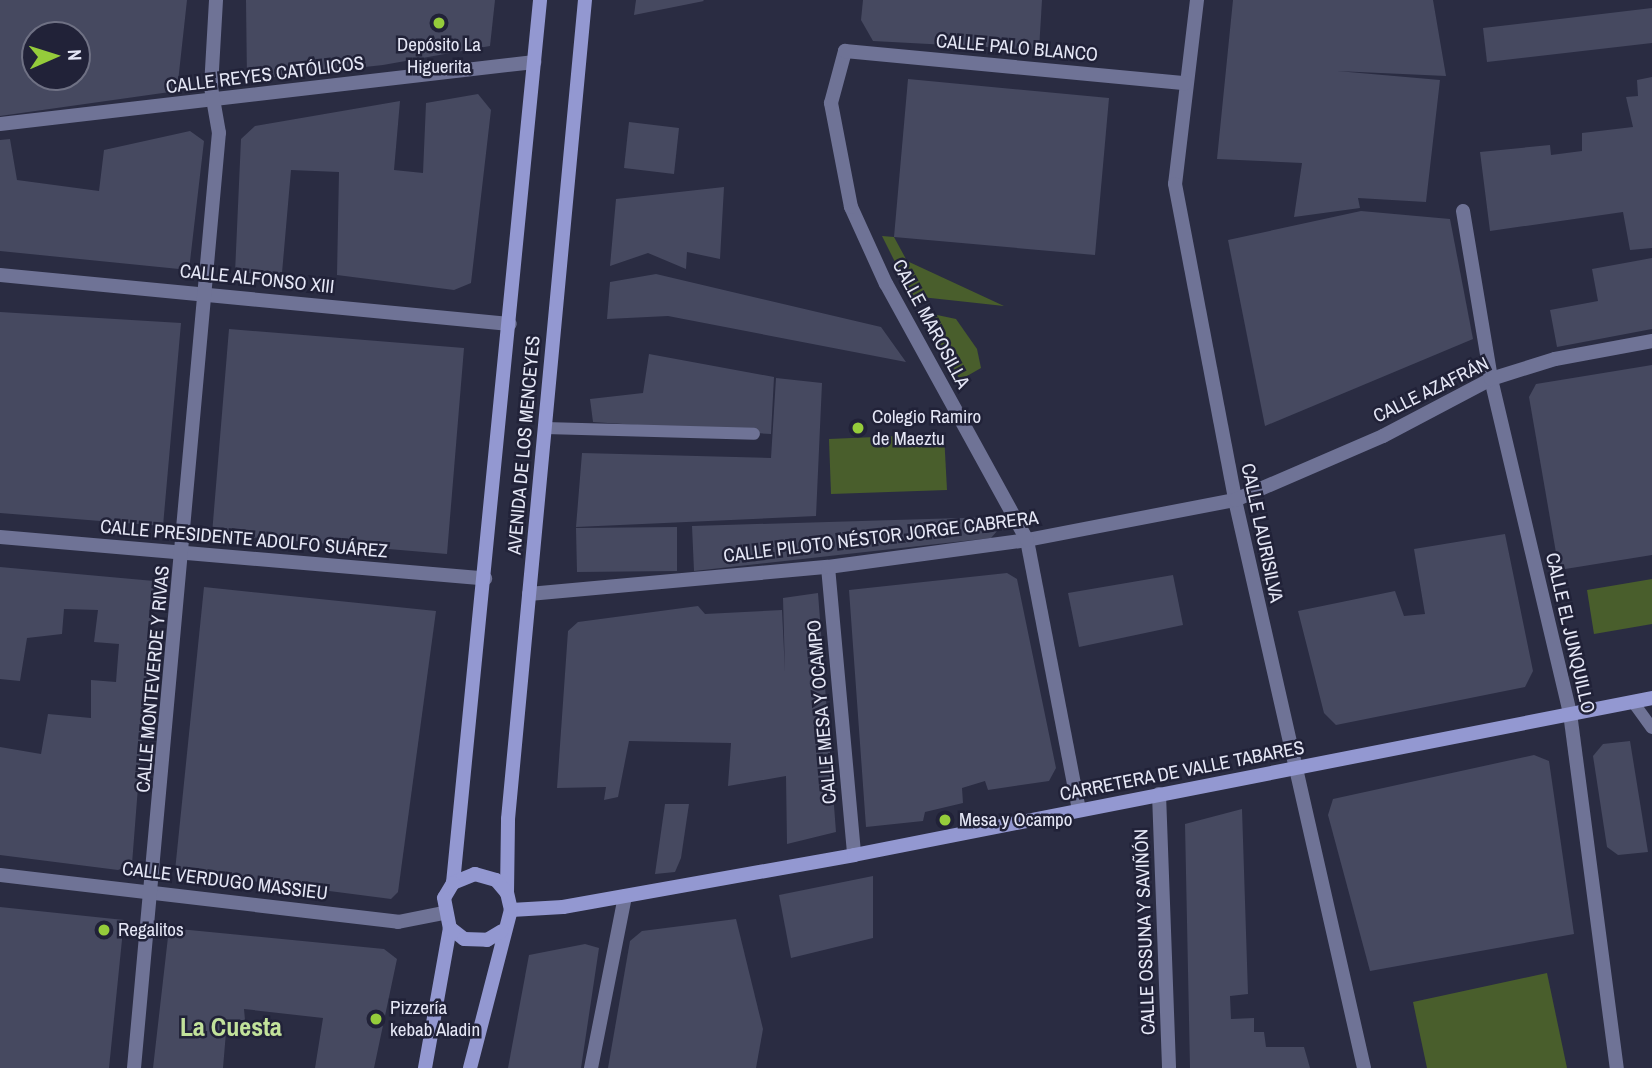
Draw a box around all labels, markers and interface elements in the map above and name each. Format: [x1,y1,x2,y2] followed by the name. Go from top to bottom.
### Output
[431,15,447,31] marker: Depósito La Higuerita
[21,21,91,91] north arrow
[935,30,1099,66] street label: CALLE PALO BLANCO
[397,34,481,78] place label: Depósito La Higuerita
[62,49,88,61] text: N
[165,52,365,98] street label: CALLE REYES CATÓLICOS
[887,256,975,392] street label: CALLE MAROSILLA
[178,260,336,298] street label: CALLE ALFONSO XIII
[503,334,545,556] street label: AVENIDA DE LOS MENCEYES
[1369,352,1493,428] street label: CALLE AZAFRÁN
[872,406,981,450] place label: Colegio Ramiro de Maeztu
[850,420,866,436] marker: Colegio Ramiro de Maeztu
[1236,461,1288,605] street label: CALLE LAURISILVA
[722,506,1040,568] street label: CALLE PILOTO NÉSTOR JORGE CABRERA
[99,515,389,563] street label: CALLE PRESIDENTE ADOLFO SUÁREZ
[1540,550,1600,716] street label: CALLE EL JUNQUILLO
[132,564,174,794] street label: CALLE MONTEVERDE Y RIVAS
[803,618,841,806] street label: CALLE MESA Y OCAMPO
[1057,736,1307,806] street label: CARRETERA DE VALLE TABARES
[959,809,1072,831] place label: Mesa y Ocampo
[937,812,953,828] marker: Mesa y Ocampo
[1130,828,1160,1036] street label: CALLE OSSUNA Y SAVIÑÓN
[121,857,329,905] street label: CALLE VERDUGO MASSIEU
[118,919,184,941] place label: Regalitos
[96,922,112,938] marker: Regalitos
[390,997,481,1041] place label: Pizzería kebab Aladin
[180,1011,282,1043] district label: La Cuesta
[368,1011,384,1027] marker: Pizzería kebab Aladin

